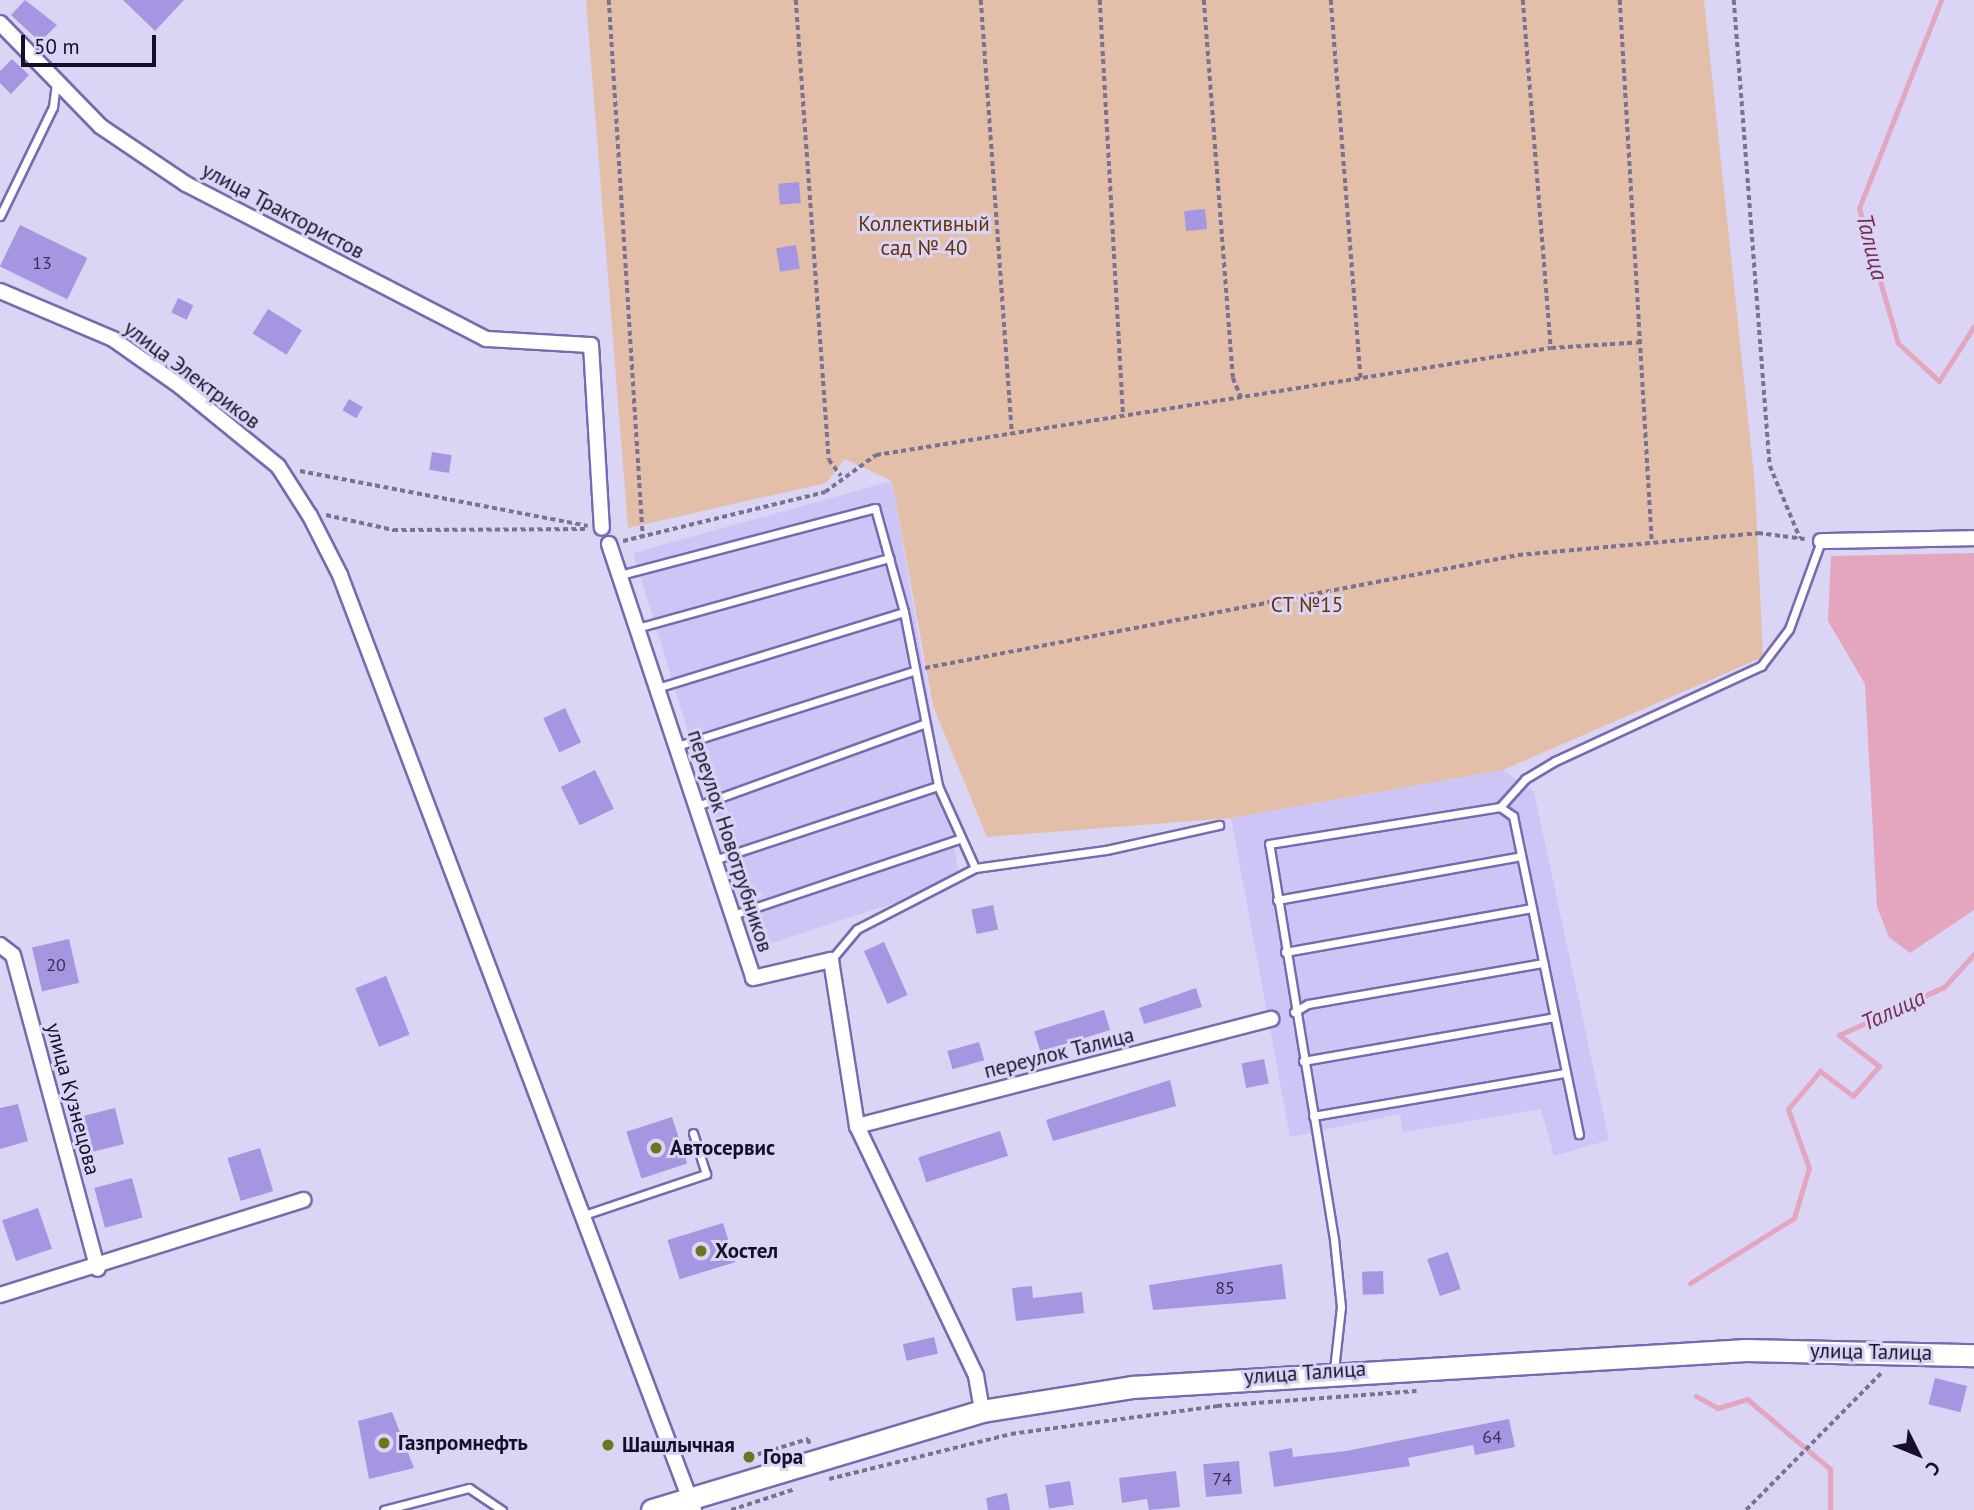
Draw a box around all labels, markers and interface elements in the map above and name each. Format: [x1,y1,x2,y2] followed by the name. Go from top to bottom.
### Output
[24,21,159,65] scale bar
[34,33,80,60] text: 50 m
[197,157,369,265] street label: улица Трактористов
[858,211,990,261] park label: Коллективный сад № 40
[1850,211,1894,283] water label: Талица
[32,252,52,274] house number: 13
[119,315,265,435] street label: улица Электриков
[1270,592,1344,618] park label: СТ №15
[682,727,778,955] street label: переулок Новотрубников
[46,954,66,976] house number: 20
[1857,983,1929,1037] water label: Талица
[41,1020,105,1178] street label: улица Кузнецова
[981,1022,1137,1084] street label: переулок Талица
[670,1135,775,1161] place label: Автосервис
[648,1140,664,1156] marker: Автосервис
[715,1238,778,1264] place label: Хостел
[693,1243,709,1259] marker: Хостел
[1215,1277,1235,1299] house number: 85
[1809,1338,1933,1366] street label: улица Талица
[1243,1356,1367,1390] street label: улица Талица
[1883,1419,1953,1489] north arrow
[1482,1426,1502,1448] house number: 64
[398,1430,528,1456] place label: Газпромнефть
[622,1432,735,1458] place label: Шашлычная
[376,1435,392,1451] marker: Газпромнефть
[600,1437,616,1453] marker: Шашлычная
[763,1444,803,1470] place label: Гора
[741,1449,757,1465] marker: Гора
[1921,1456,1946,1480] text: С
[1212,1468,1232,1490] house number: 74

